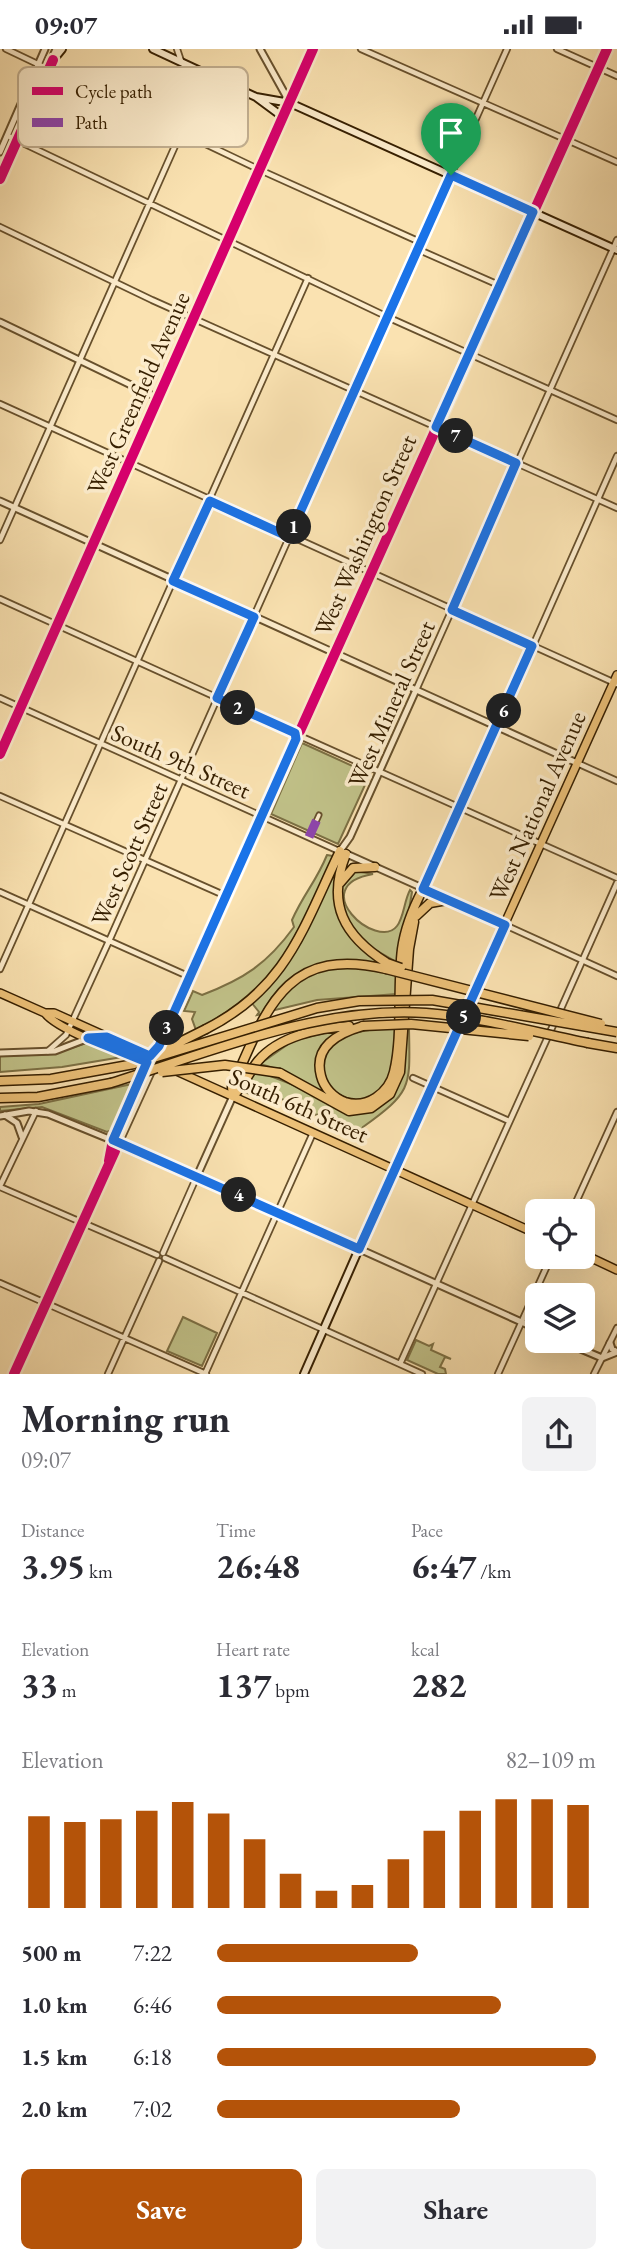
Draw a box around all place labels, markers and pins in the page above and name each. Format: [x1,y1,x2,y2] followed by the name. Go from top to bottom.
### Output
[421,103,481,175] pin
[438,419,474,453] pin: 7
[276,510,312,545] pin: 1
[220,691,256,725] pin: 2
[486,693,522,729] pin: 6
[447,999,482,1035] pin: 5
[150,1011,184,1045] pin: 3
[222,1177,256,1213] pin: 4

